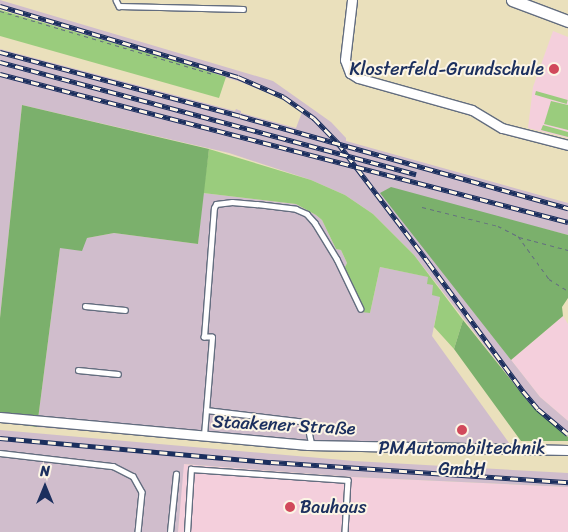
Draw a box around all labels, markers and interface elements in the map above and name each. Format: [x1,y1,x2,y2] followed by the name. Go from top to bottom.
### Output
[350,58,544,80] place label: Klosterfeld-Grundschule
[548,63,560,75] marker: Klosterfeld-Grundschule
[212,410,356,440] street label: Staakener Straße
[456,424,468,436] marker: PMAutomobiltechnik GmbH
[379,438,545,480] place label: PMAutomobiltechnik GmbH
[40,459,50,484] text: N
[20,462,70,512] north arrow
[300,496,366,518] place label: Bauhaus
[284,501,296,513] marker: Bauhaus

